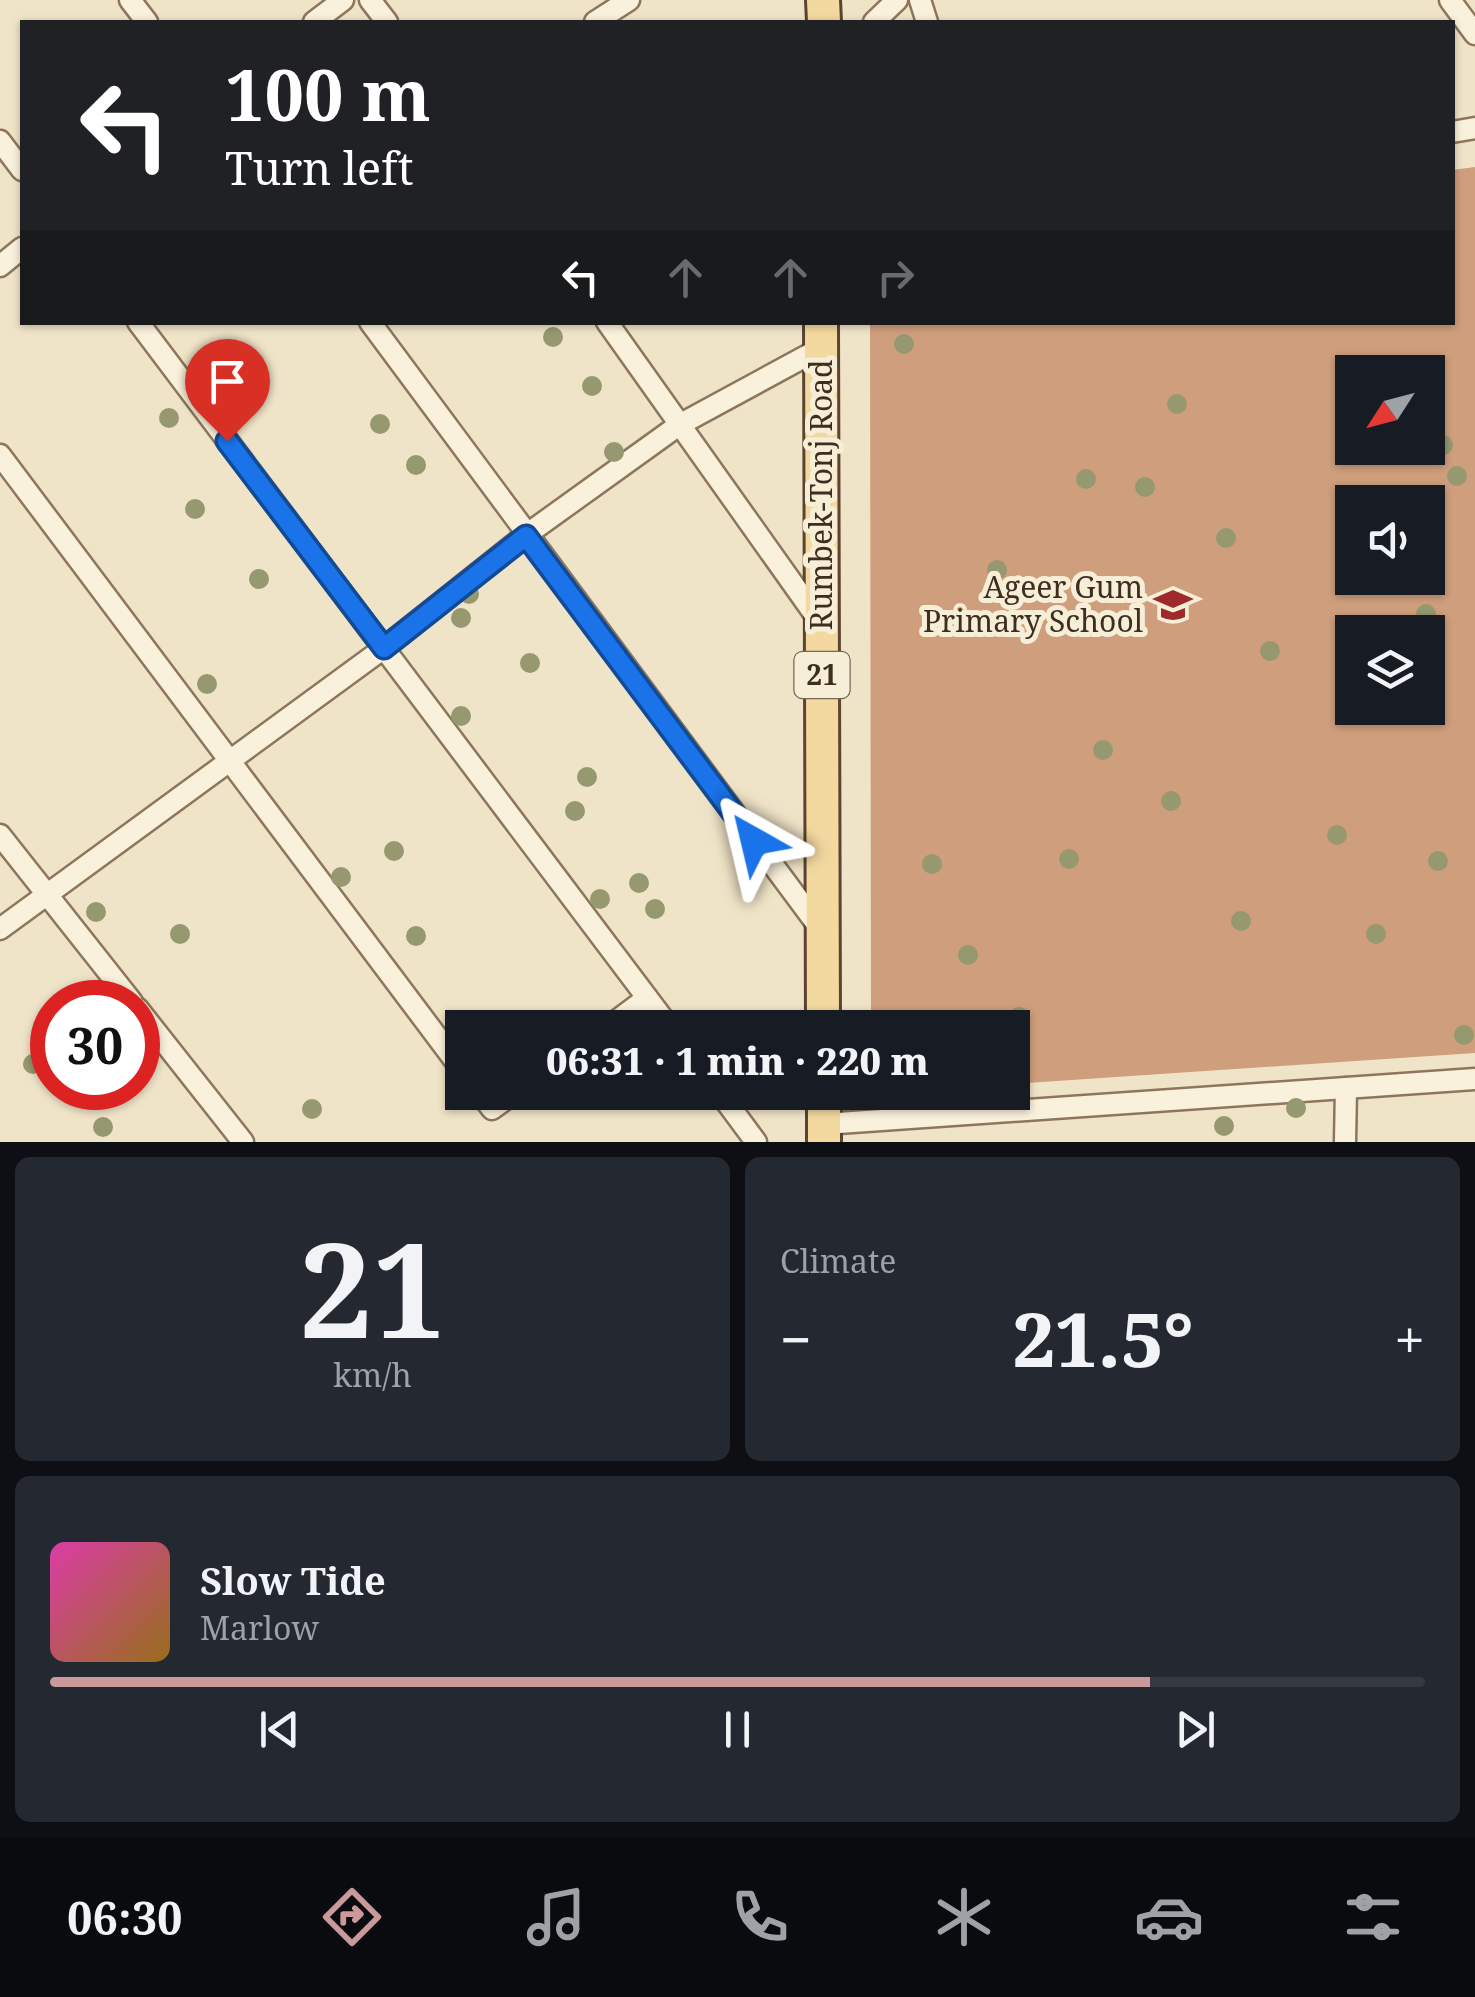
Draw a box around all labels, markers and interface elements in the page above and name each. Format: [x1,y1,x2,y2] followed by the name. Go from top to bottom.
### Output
[225,46,431,142] text: 100 m
[60,60,190,190] icon: left
[225,137,414,198] text: Turn left
[553,250,608,305] icon: left
[658,250,713,305] icon: ahead
[763,250,818,305] icon: ahead
[868,250,923,305] icon: right
[185,339,270,442] pin
[200,354,255,409] icon: arrive
[1335,355,1445,465] north arrow
[1335,355,1445,725] map controls
[800,359,841,631] street label: Rumbek-Tonj Road
[1335,485,1445,595] button: sound
[923,566,1143,641] place label: Ageer Gum Primary School
[1152,584,1194,626] school or university icon: Ageer Gum Primary School
[1335,615,1445,725] button: layers
[794,652,850,698] road number: 21
[702,789,806,893] position arrow
[30,980,160,1110] speed limit sign: 30
[546,1034,929,1086] text: 06:31 · 1 min · 220 m
[299,1199,446,1376] text: 21
[780,1239,896,1282] text: Climate
[1013,1287,1194,1389] text: 21.5°
[780,1301,812,1376] text: −
[1394,1301,1425,1376] text: +
[333,1353,412,1396] text: km/h
[200,1554,386,1606] text: Slow Tide
[200,1606,319,1649] text: Marlow
[252,1702,307,1757] icon: previous
[710,1702,765,1757] icon: pause
[1168,1702,1223,1757] icon: next
[317,1882,387,1952] icon: directions
[521,1882,591,1952] icon: music
[725,1882,795,1952] icon: phone
[929,1882,999,1952] icon: climate
[1134,1882,1204,1952] icon: car
[1338,1882,1408,1952] icon: filters
[67,1887,183,1948] text: 06:30

